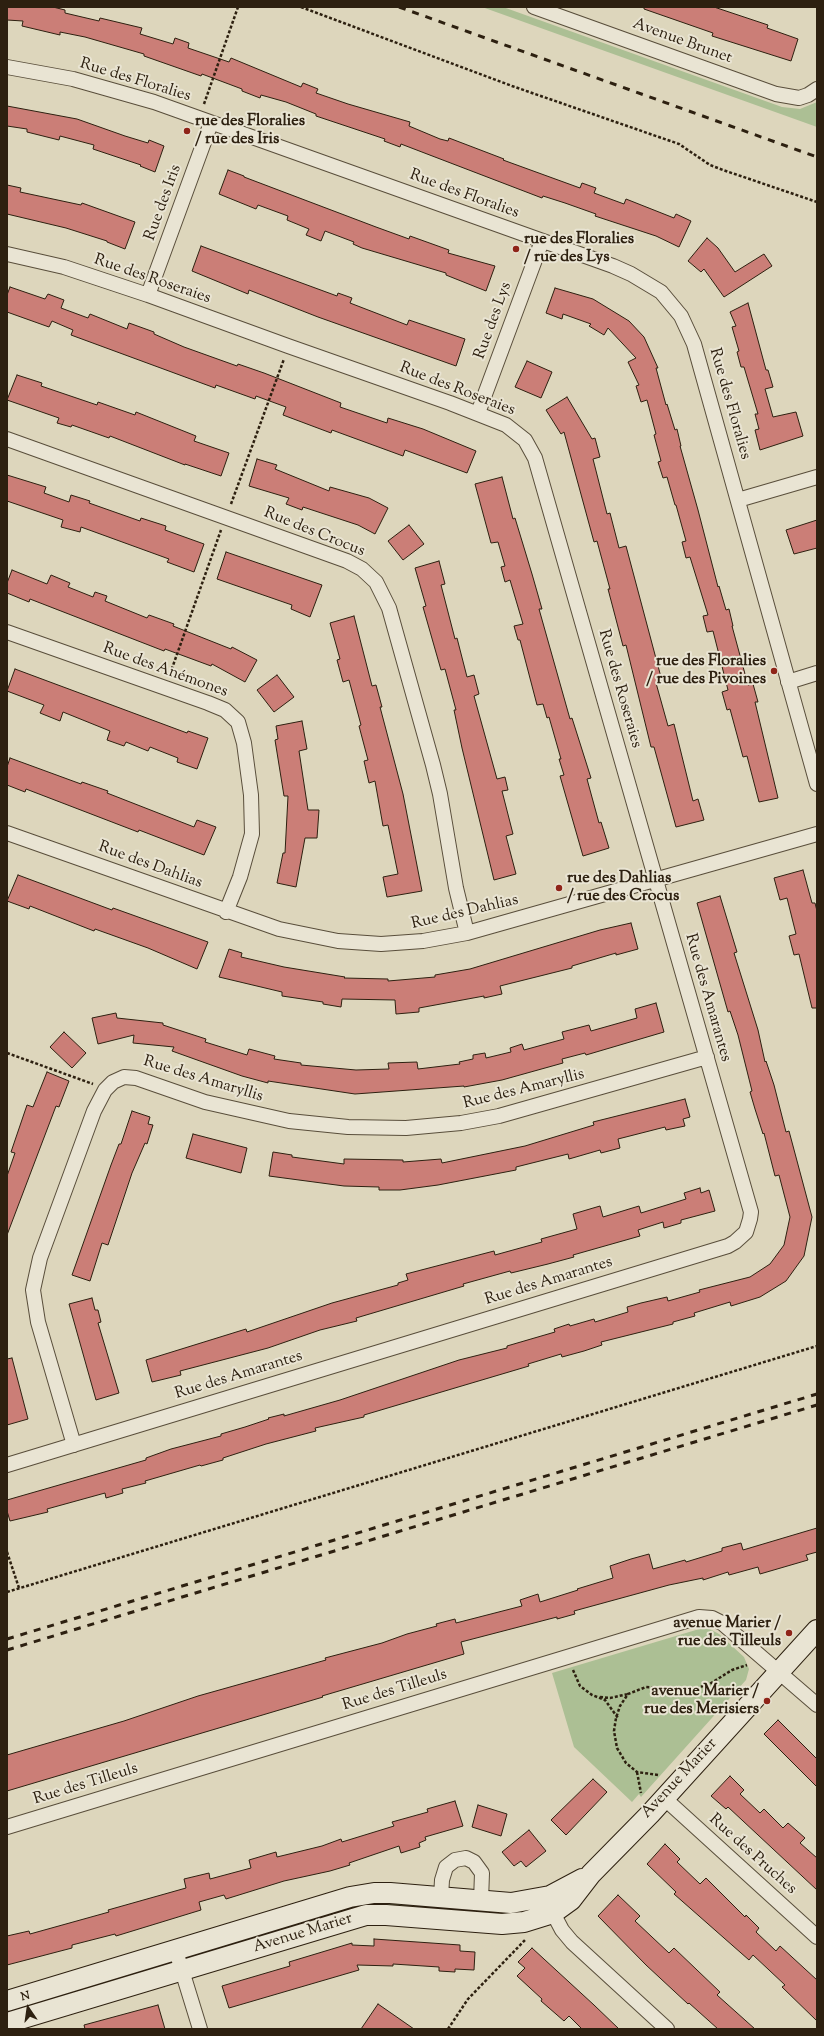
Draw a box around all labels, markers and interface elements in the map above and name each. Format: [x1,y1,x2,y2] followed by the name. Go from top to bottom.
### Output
[630,15,734,69] street label: Avenue Brunet
[77,55,193,107] street label: Rue des Floralies
[195,112,305,150] place label: rue des Floralies / rue des Iris
[182,126,192,136] marker: rue des Floralies / rue des Iris
[141,162,187,244] street label: Rue des Iris
[407,166,521,224] street label: Rue des Floralies
[524,230,634,268] place label: rue des Floralies / rue des Lys
[511,244,521,254] marker: rue des Floralies / rue des Lys
[91,251,213,309] street label: Rue des Roseraies
[471,280,517,362] street label: Rue des Lys
[704,346,754,462] street label: Rue des Floralies
[396,359,518,421] street label: Rue des Roseraies
[261,504,367,562] street label: Rue des Crocus
[593,628,645,750] street label: Rue des Roseraies
[100,639,230,703] street label: Rue des Anémones
[646,652,766,690] place label: rue des Floralies / rue des Pivoines
[769,666,779,676] marker: rue des Floralies / rue des Pivoines
[95,838,205,894] street label: Rue des Dahlias
[567,869,679,907] place label: rue des Dahlias / rue des Crocus
[554,883,564,893] marker: rue des Dahlias / rue des Crocus
[410,891,520,935] street label: Rue des Dahlias
[680,932,734,1064] street label: Rue des Amarantes
[141,1053,265,1107] street label: Rue des Amaryllis
[461,1066,587,1114] street label: Rue des Amaryllis
[483,1253,615,1311] street label: Rue des Amarantes
[173,1347,305,1405] street label: Rue des Amarantes
[673,1614,781,1652] place label: avenue Marier / rue des Tilleuls
[784,1628,794,1638] marker: avenue Marier / rue des Tilleuls
[340,1666,450,1716] street label: Rue des Tilleuls
[644,1682,759,1720] place label: avenue Marier / rue des Merisiers
[762,1696,772,1706] marker: avenue Marier / rue des Merisiers
[638,1735,722,1823] street label: Avenue Marier
[31,1760,141,1810] street label: Rue des Tilleuls
[704,1811,800,1899] street label: Rue des Pruches
[251,1910,355,1958] street label: Avenue Marier
[8,1988,48,2028] north arrow
[19,1988,31,2005] text: N

